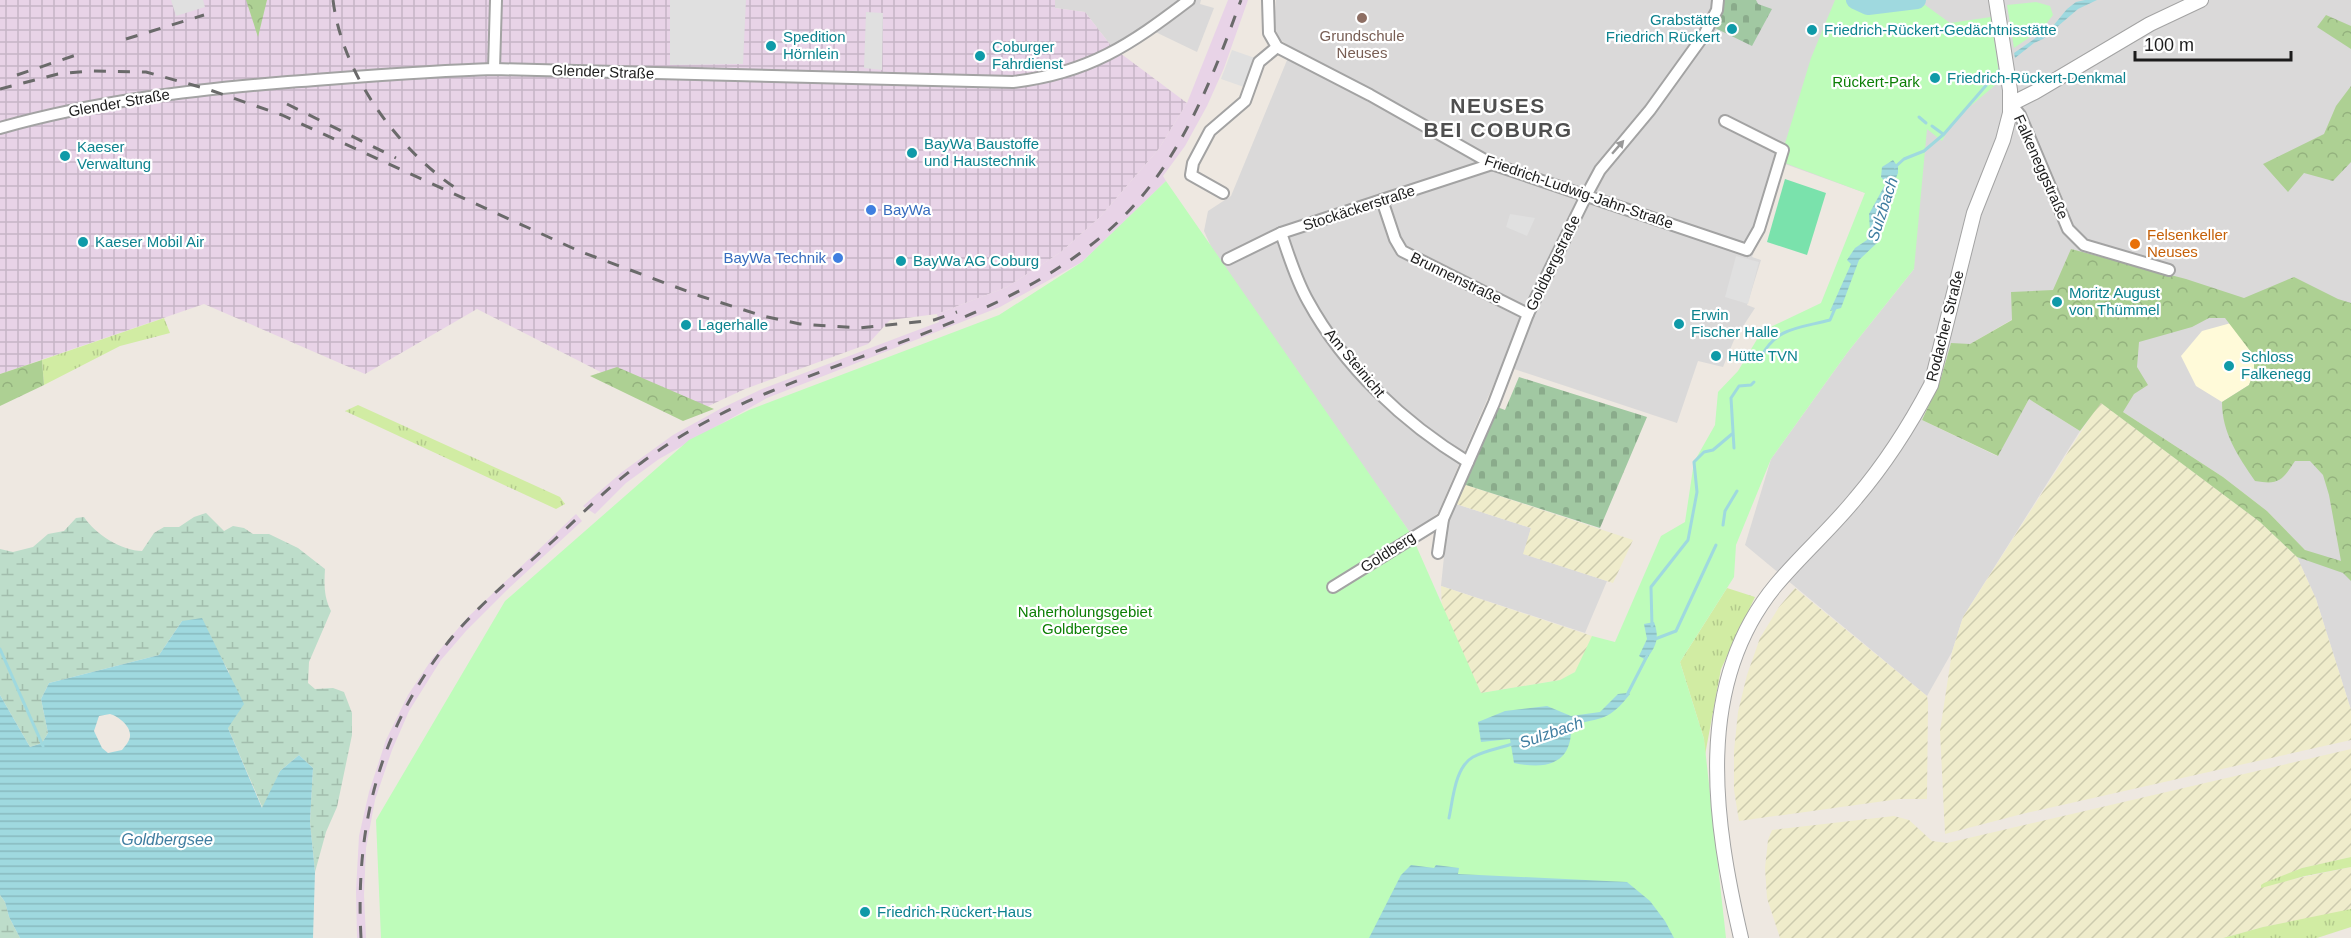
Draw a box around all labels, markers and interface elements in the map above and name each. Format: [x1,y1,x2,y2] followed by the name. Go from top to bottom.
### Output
[1355,11,1369,25] marker: Grundschule Neuses
[1606,11,1721,45] place label: Grabstätte Friedrich Rückert
[1824,21,2057,38] place label: Friedrich-Rückert-Gedächtnisstätte
[1725,22,1739,36] marker: Grabstätte Friedrich Rückert
[1805,23,1819,37] marker: Friedrich-Rückert-Gedächtnisstätte
[2135,24,2291,62] scale bar
[1319,27,1405,61] place label: Grundschule Neuses
[783,28,846,62] place label: Spedition Hörnlein
[2144,35,2194,55] text: 100 m
[992,38,1064,72] place label: Coburger Fahrdienst
[764,39,778,53] marker: Spedition Hörnlein
[973,49,987,63] marker: Coburger Fahrdienst
[551,61,655,82] street label: Glender Straße
[1947,69,2126,86] place label: Friedrich-Rückert-Denkmal
[1928,71,1942,85] marker: Friedrich-Rückert-Denkmal
[1832,73,1920,90] park label: Rückert-Park
[67,85,171,120] street label: Glender Straße
[1423,94,1573,141] district label: NEUSES BEI COBURG
[2011,112,2072,222] street label: Falkeneggstraße
[924,135,1039,169] place label: BayWa Baustoffe und Haustechnik
[77,138,151,172] place label: Kaeser Verwaltung
[1611,140,1624,155] one-way arrow
[905,146,919,160] marker: BayWa Baustoffe und Haustechnik
[58,149,72,163] marker: Kaeser Verwaltung
[1483,151,1676,232] street label: Friedrich-Ludwig-Jahn-Straße
[1864,175,1901,243] water label: Sulzbach
[1301,181,1417,234] street label: Stockäckerstraße
[883,201,931,218] place label: BayWa
[864,203,878,217] marker: BayWa
[1522,212,1583,313] street label: Goldbergstraße
[2147,226,2228,260] place label: Felsenkeller Neuses
[95,233,204,250] place label: Kaeser Mobil Air
[76,235,90,249] marker: Kaeser Mobil Air
[2128,237,2142,251] marker: Felsenkeller Neuses
[1408,248,1505,307] street label: Brunnenstraße
[723,249,826,266] place label: BayWa Technik
[831,251,845,265] marker: BayWa Technik
[913,252,1039,269] place label: BayWa AG Coburg
[894,254,908,268] marker: BayWa AG Coburg
[1922,268,1967,383] street label: Rodacher Straße
[2069,284,2161,318] place label: Moritz August von Thümmel
[2050,295,2064,309] marker: Moritz August von Thümmel
[1691,306,1779,340] place label: Erwin Fischer Halle
[698,316,768,333] place label: Lagerhalle
[1672,317,1686,331] marker: Erwin Fischer Halle
[679,318,693,332] marker: Lagerhalle
[1322,325,1389,401] street label: Am Steinicht
[1728,347,1798,364] place label: Hütte TVN
[2241,348,2311,382] place label: Schloss Falkenegg
[1709,349,1723,363] marker: Hütte TVN
[2222,359,2236,373] marker: Schloss Falkenegg
[1357,528,1418,576] street label: Goldberg
[1018,603,1153,637] park label: Naherholungsgebiet Goldbergsee
[1517,714,1585,751] water label: Sulzbach
[121,831,213,848] water label: Goldbergsee
[877,903,1032,920] place label: Friedrich-Rückert-Haus
[858,905,872,919] marker: Friedrich-Rückert-Haus

